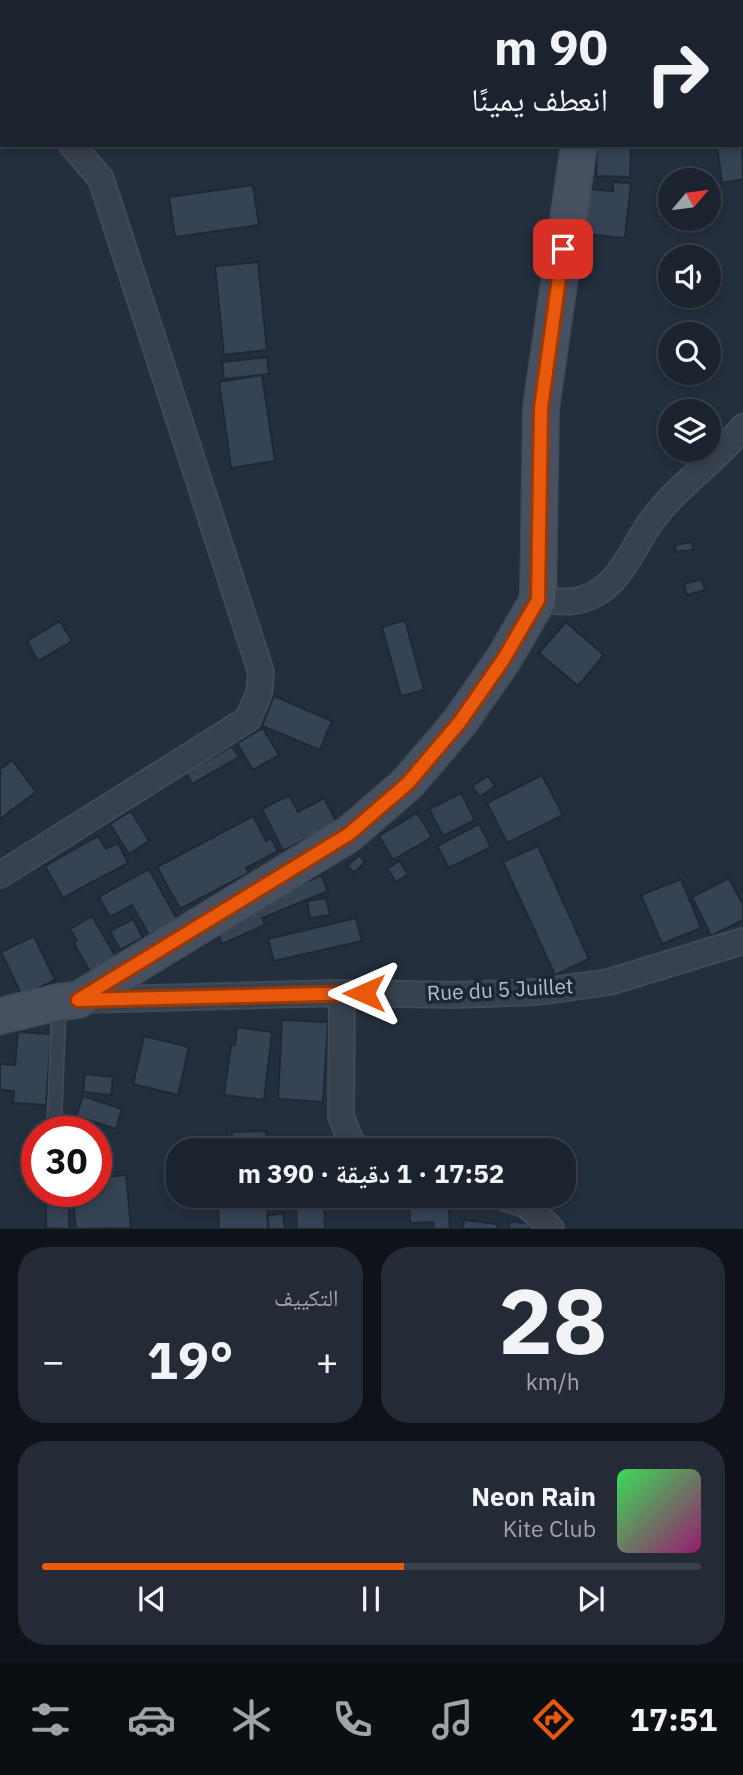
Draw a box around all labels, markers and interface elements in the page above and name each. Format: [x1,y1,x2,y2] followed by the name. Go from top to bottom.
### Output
[494,15,608,78] text: 90 m
[632,28,723,119] icon: right
[471,78,608,120] text: انعطف يمينًا
[658,168,721,231] north arrow
[658,168,721,462] map controls
[533,219,593,279] pin
[544,230,582,268] icon: arrive
[658,245,721,308] button: sound
[658,322,721,385] button: search
[658,399,721,462] button: layers
[327,956,401,1030] position arrow
[426,971,574,1007] street label: Rue du 5 Juillet
[21,1116,112,1207] speed limit sign: 30
[238,1156,504,1190] text: 17:52 · 1 دقيقة · 390 m
[498,1261,607,1379] text: 28
[274,1282,339,1312] text: التكييف
[147,1326,234,1393] text: 19°
[42,1336,65,1385] text: −
[316,1336,339,1385] text: +
[526,1366,580,1396] text: km/h
[471,1479,596,1513] text: Neon Rain
[503,1513,596,1543] text: Kite Club
[133,1580,171,1618] icon: previous
[352,1580,390,1618] icon: pause
[572,1580,610,1618] icon: next
[26,1695,75,1744] icon: filters
[127,1695,176,1744] icon: car
[227,1695,276,1744] icon: climate
[328,1695,377,1744] icon: phone
[428,1695,477,1744] icon: music
[529,1695,578,1744] icon: directions
[630,1698,717,1740] text: 17:51

